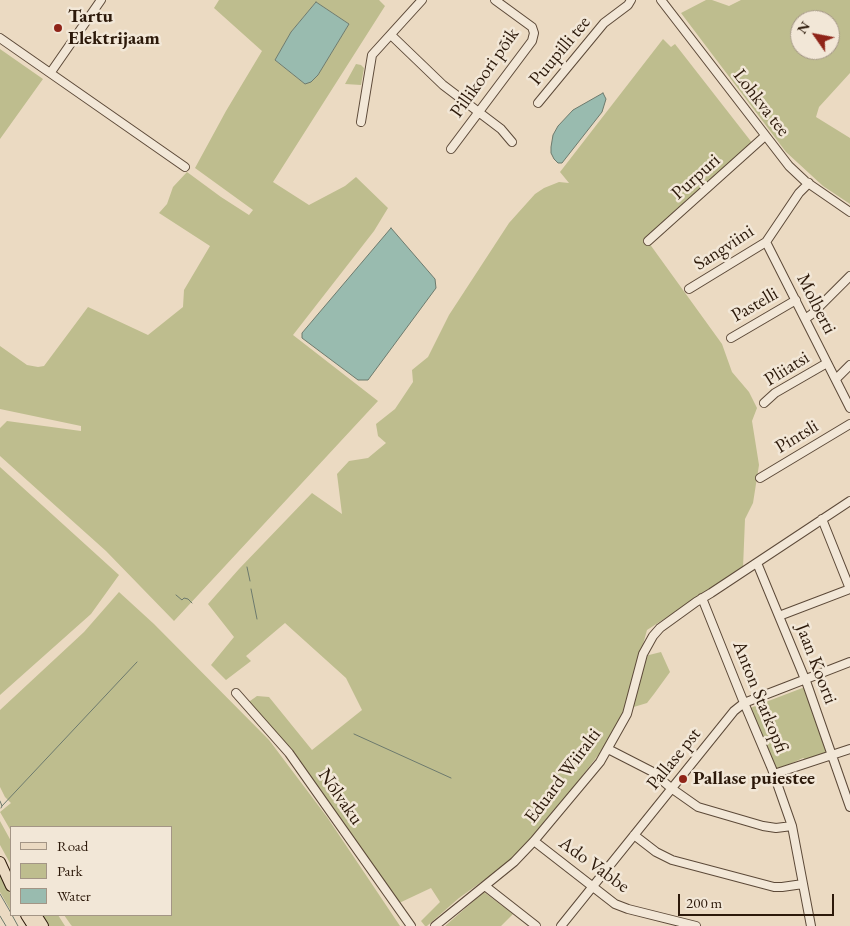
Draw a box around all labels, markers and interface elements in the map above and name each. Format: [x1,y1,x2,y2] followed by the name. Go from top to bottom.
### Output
[68,6,160,50] place label: Tartu Elektrijaam
[790,10,840,60] north arrow
[525,12,595,90] street label: Puupilli tee
[793,18,814,37] text: N
[52,22,64,34] marker: Tartu Elektrijaam
[446,24,524,122] street label: Pillikoori põik
[728,65,794,141] street label: Lohkva tee
[667,149,725,205] street label: Purpuri
[690,220,758,276] street label: Sangviini
[791,270,841,338] street label: Molberti
[727,283,783,327] street label: Pastelli
[760,346,814,392] street label: Pliiatsi
[771,415,823,459] street label: Pintsli
[790,621,842,707] street label: Jaan Koorti
[727,638,793,756] street label: Anton Starkopfi
[642,723,706,795] street label: Pallase pst
[520,724,606,828] street label: Eduard Wiiralti
[313,765,367,829] street label: Nõlvaku
[693,768,815,790] place label: Pallase puiestee
[677,773,689,785] marker: Pallase puiestee
[10,826,172,916] legend
[554,832,634,898] street label: Ado Vabbe
[57,836,88,855] text: Road
[57,861,83,880] text: Park
[680,884,836,916] scale bar
[57,886,91,905] text: Water
[686,893,722,912] text: 200 m

